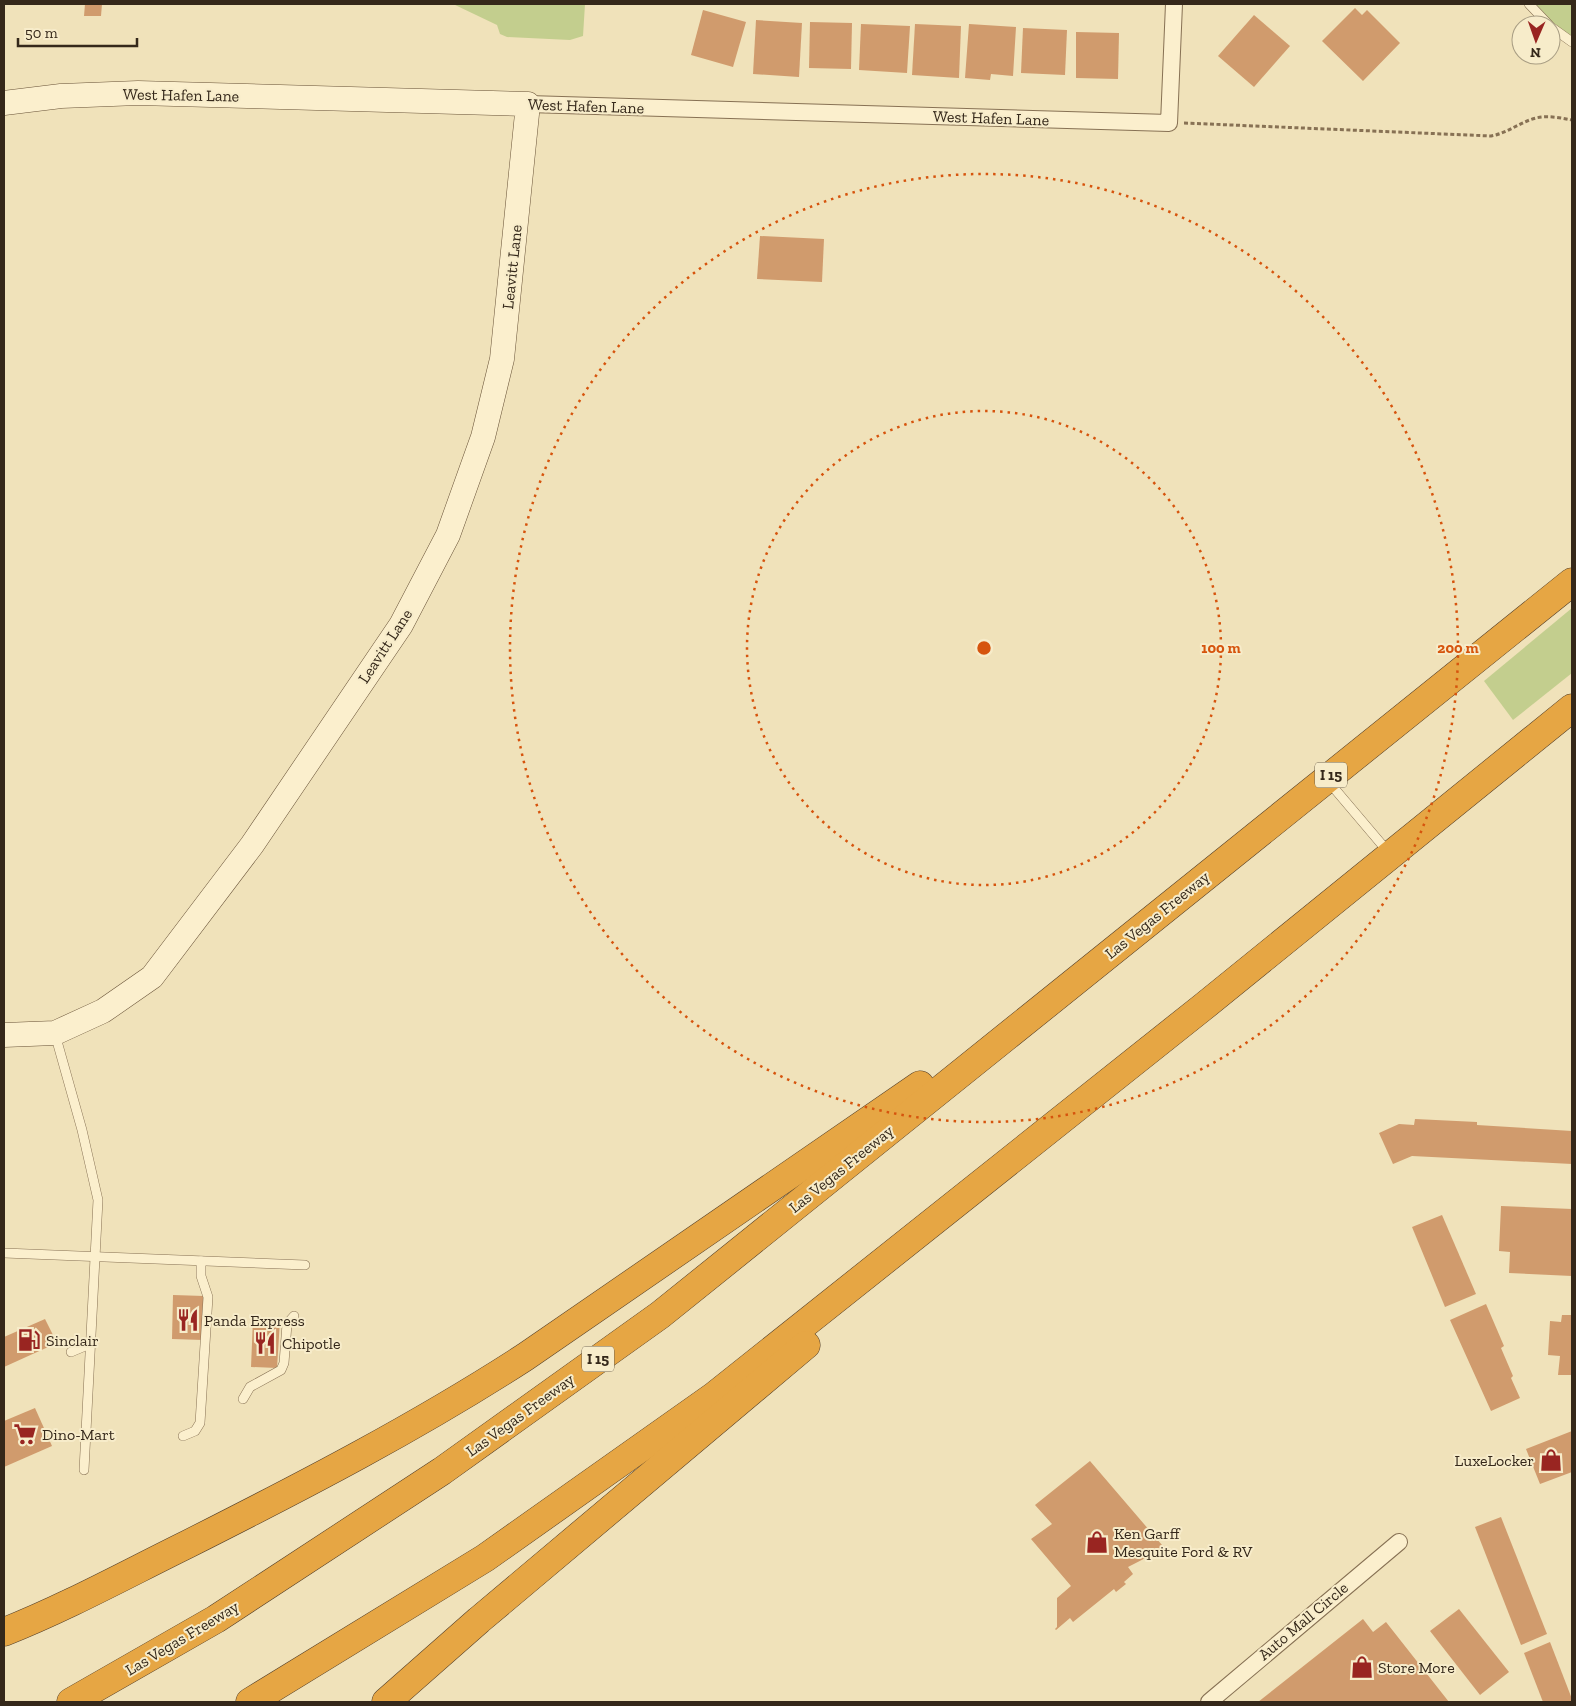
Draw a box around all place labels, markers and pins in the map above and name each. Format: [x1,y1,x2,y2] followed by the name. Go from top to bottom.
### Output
[975,639,993,657] centre of rings
[175,1307,201,1333] restaurant icon: Panda Express
[204,1311,305,1330] place label: Panda Express
[16,1327,42,1353] fuel station icon: Sinclair
[252,1330,278,1356] restaurant icon: Chipotle
[46,1331,99,1350] place label: Sinclair
[282,1334,341,1353] place label: Chipotle
[12,1421,38,1447] supermarket icon: Dino-Mart
[42,1425,115,1444] place label: Dino-Mart
[1538,1447,1564,1473] shop icon: LuxeLocker
[1455,1451,1534,1470] place label: LuxeLocker
[1114,1524,1253,1561] place label: Ken Garff Mesquite Ford & RV
[1084,1529,1110,1555] shop icon: Ken Garff Mesquite Ford & RV
[1349,1654,1375,1680] shop icon: Store More
[1378,1658,1455,1677] place label: Store More

